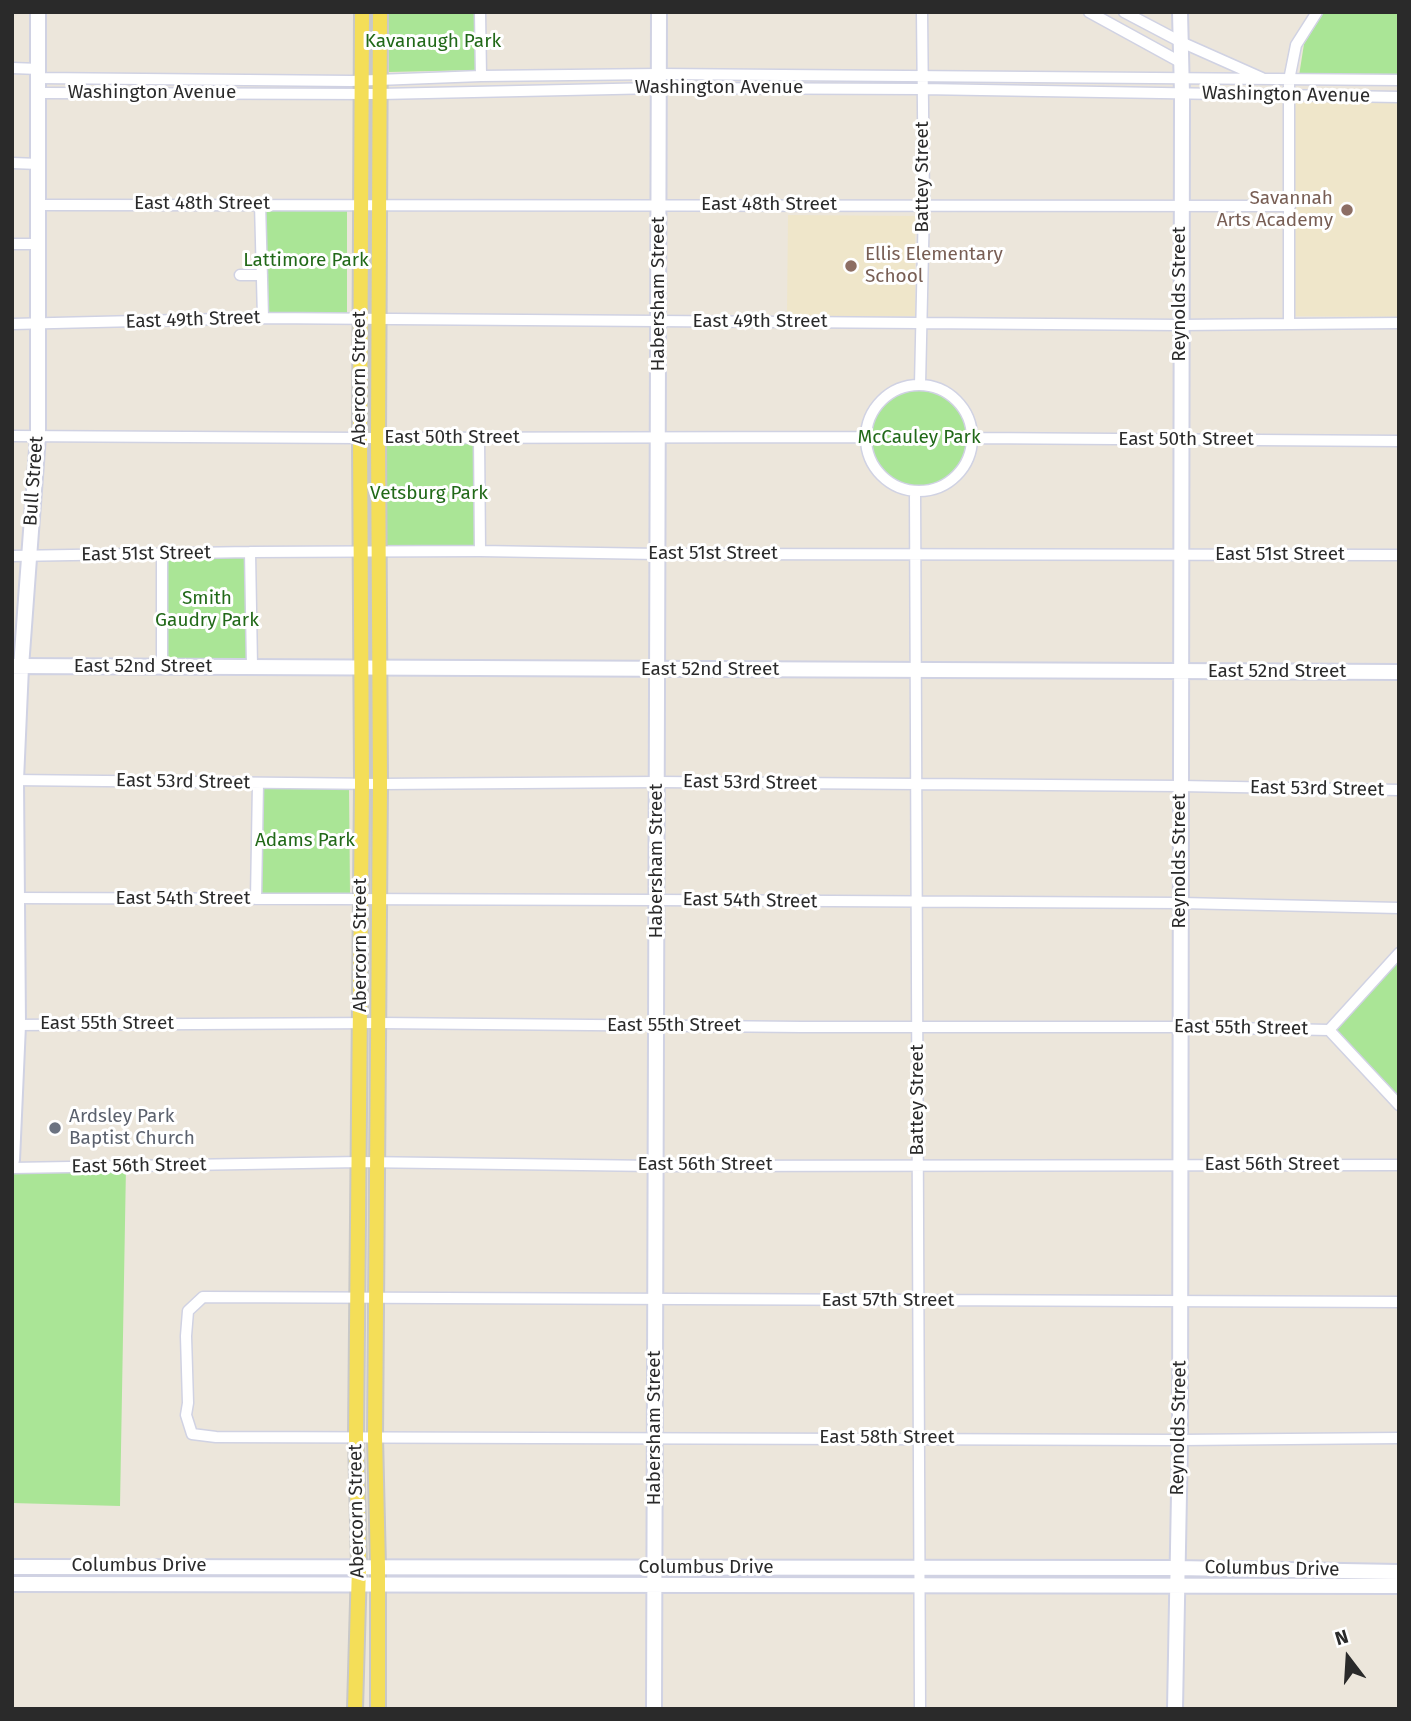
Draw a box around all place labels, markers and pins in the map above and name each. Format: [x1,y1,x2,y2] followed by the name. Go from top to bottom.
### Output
[1217,188,1333,232] place label: Savannah Arts Academy
[1339,202,1355,218] marker: Savannah Arts Academy
[865,244,1003,288] place label: Ellis Elementary School
[843,258,859,274] marker: Ellis Elementary School
[69,1106,195,1150] place label: Ardsley Park Baptist Church
[47,1120,63,1136] marker: Ardsley Park Baptist Church

